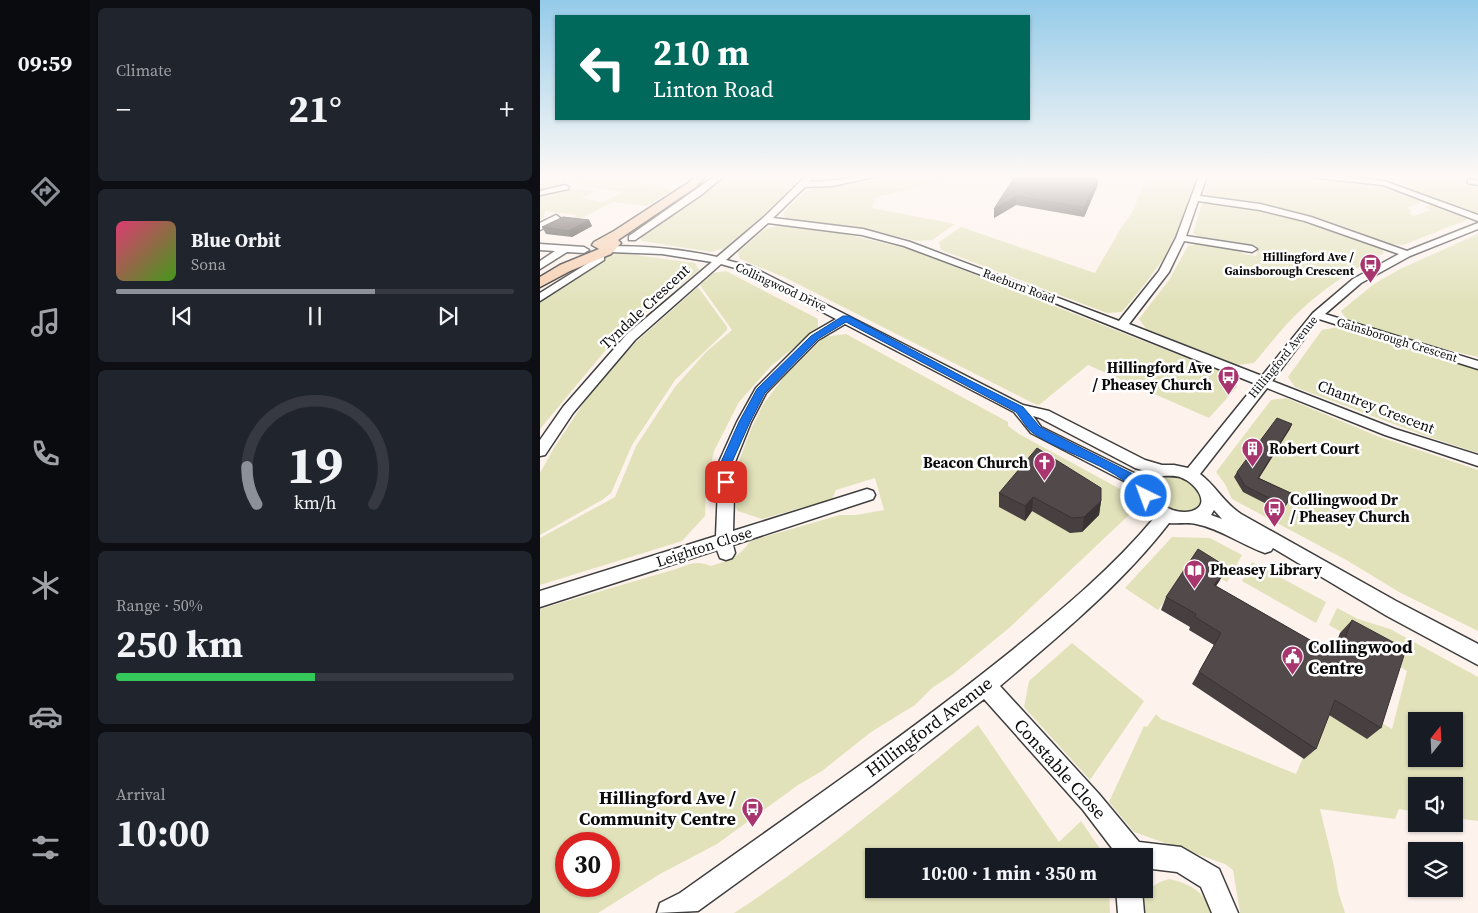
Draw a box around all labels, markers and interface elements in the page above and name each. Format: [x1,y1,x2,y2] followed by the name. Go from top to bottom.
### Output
[653,29,749,77] text: 210 m
[570,35,635,100] icon: left
[18,48,72,78] text: 09:59
[116,59,172,81] text: Climate
[653,74,773,104] text: Linton Road
[288,83,342,135] text: 21°
[116,90,131,128] text: −
[499,90,514,128] text: +
[28,174,63,209] icon: directions
[191,227,281,253] text: Blue Orbit
[1225,249,1355,279] place label: Hillingford Ave / Gainsborough Crescent
[1358,252,1382,283] bus stop icon: Hillingford Ave / Gainsborough Crescent
[191,253,226,275] text: Sona
[595,259,694,354] street label: Tyndale Crescent
[733,259,829,315] street label: Collingwood Drive
[981,265,1058,307] street label: Raeburn Road
[168,302,196,330] icon: previous
[301,302,329,330] icon: pause
[434,302,462,330] icon: next
[28,305,63,340] icon: music
[1245,312,1321,402] street label: Hillingford Avenue
[1335,314,1459,366] street label: Gainsborough Crescent
[1092,357,1212,395] place label: Hillingford Ave / Pheasey Church
[1216,365,1240,396] bus stop icon: Hillingford Ave / Pheasey Church
[1315,375,1438,439] street label: Chantrey Crescent
[287,429,343,500] text: 19
[28,436,63,471] icon: phone
[1241,437,1265,468] building icon: Robert Court
[1269,438,1360,459] place label: Robert Court
[1032,451,1056,482] church icon: Beacon Church
[923,452,1028,473] place label: Beacon Church
[705,461,747,503] pin
[712,468,740,496] icon: arrive
[1119,469,1171,521] position arrow
[1290,489,1410,527] place label: Collingwood Dr / Pheasey Church
[294,490,337,515] text: km/h
[1262,497,1286,528] bus stop icon: Collingwood Dr / Pheasey Church
[653,521,755,572] street label: Leighton Close
[1182,558,1206,589] library icon: Pheasey Library
[1210,559,1322,580] place label: Pheasey Library
[28,568,63,603] icon: climate
[116,594,203,616] text: Range · 50%
[116,618,243,670] text: 250 km
[1308,634,1413,680] place label: Collingwood Centre
[1280,645,1304,676] public building icon: Collingwood Centre
[860,671,997,783] street label: Hillingford Avenue
[28,699,63,734] icon: car
[1408,712,1462,768] north arrow
[1408,712,1463,897] map controls
[1008,713,1112,824] street label: Constable Close
[1408,777,1463,832] button: sound
[116,783,165,805] text: Arrival
[579,785,736,831] place label: Hillingford Ave / Community Centre
[740,796,764,827] bus stop icon: Hillingford Ave / Community Centre
[116,807,210,859] text: 10:00
[28,830,63,865] icon: filters
[555,832,620,897] speed limit sign: 30
[1408,842,1463,897] button: layers
[921,860,1097,886] text: 10:00 · 1 min · 350 m

